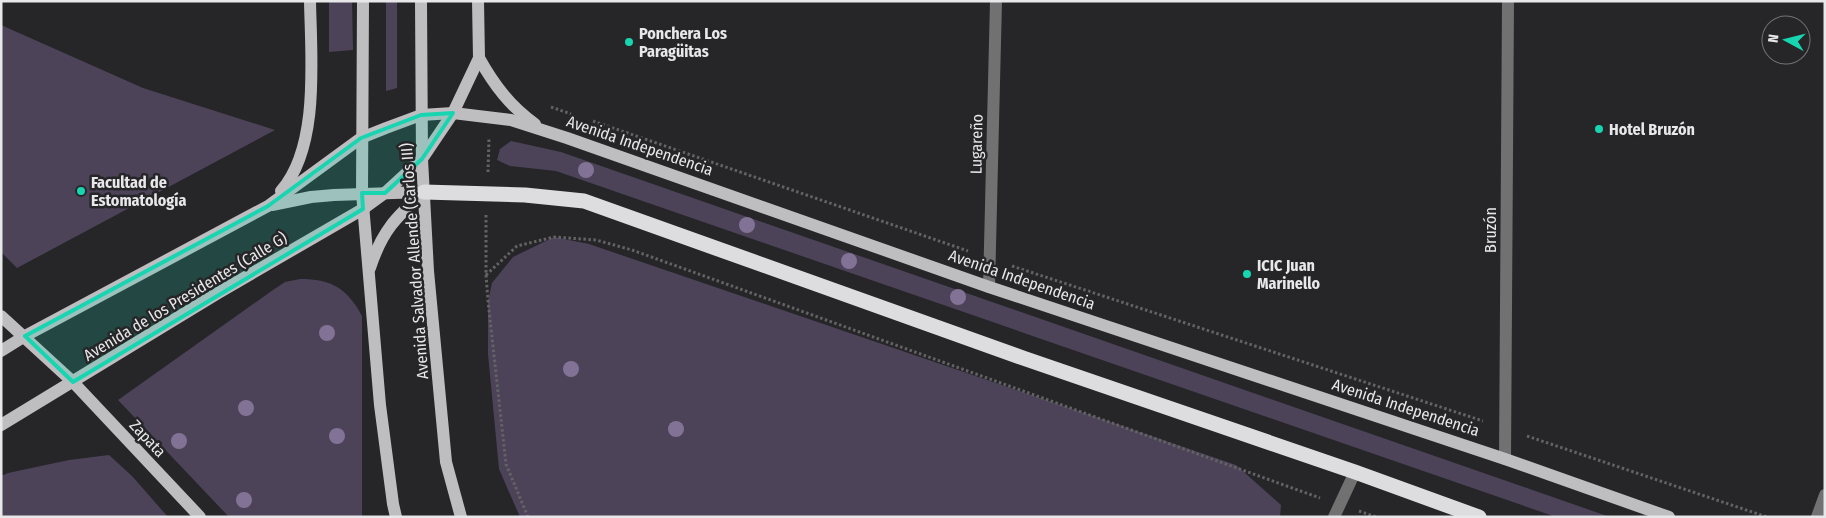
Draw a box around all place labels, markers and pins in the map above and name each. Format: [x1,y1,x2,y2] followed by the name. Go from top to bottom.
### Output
[639,24,727,61] place label: Ponchera Los Paragüitas
[623,36,635,48] marker: Ponchera Los Paragüitas
[1609,120,1695,139] place label: Hotel Bruzón
[1593,123,1605,135] marker: Hotel Bruzón
[91,173,186,210] place label: Facultad de Estomatología
[75,185,87,197] marker: Facultad de Estomatología
[1257,256,1321,293] place label: ICIC Juan Marinello
[1241,268,1253,280] marker: ICIC Juan Marinello

